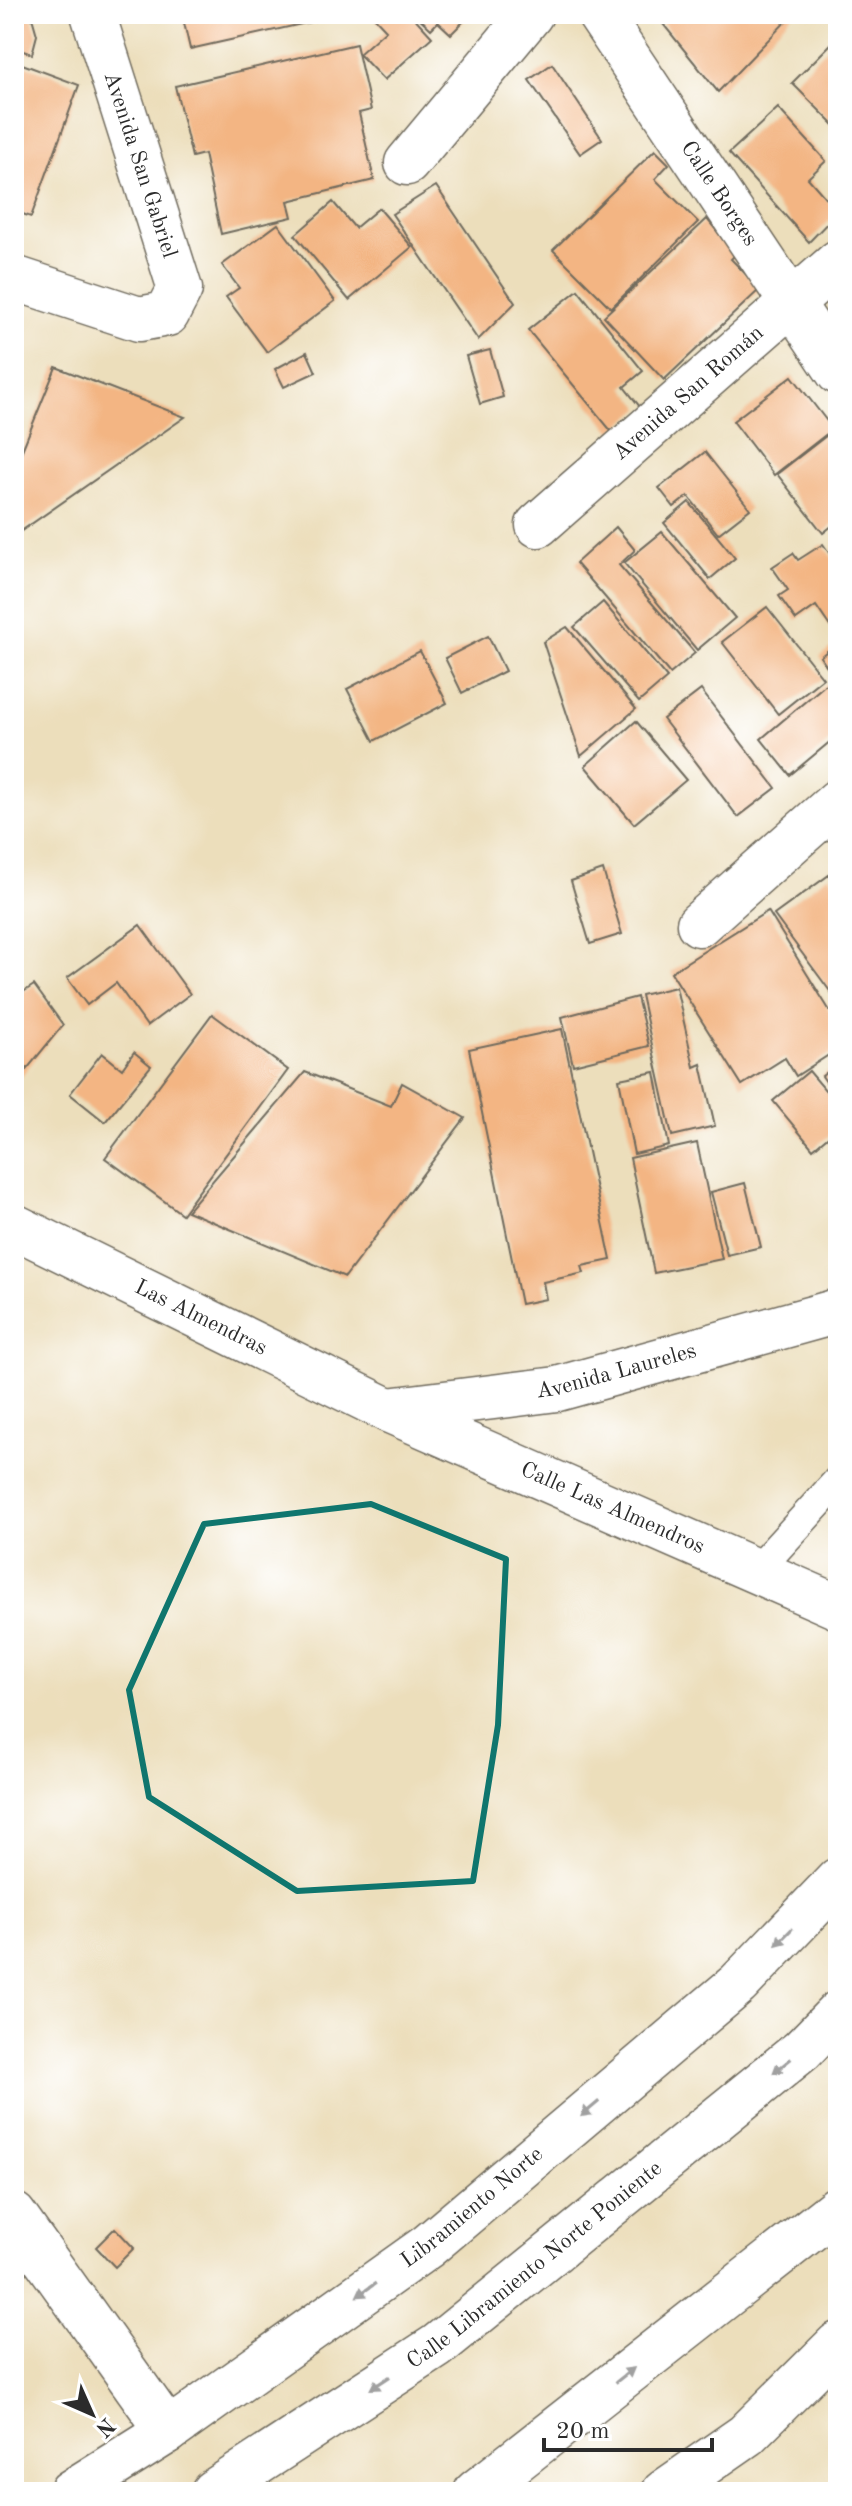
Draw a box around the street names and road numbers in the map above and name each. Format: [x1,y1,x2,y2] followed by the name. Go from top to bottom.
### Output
[100,69,180,261] street label: Avenida San Gabriel
[676,137,762,250] street label: Calle Borges
[609,322,768,465] street label: Avenida San Román
[131,1276,270,1360] street label: Las Almendras
[535,1340,699,1402] street label: Avenida Laureles
[517,1458,708,1558] street label: Calle Las Almendros
[397,2143,547,2272] street label: Libramiento Norte
[403,2157,666,2373] street label: Calle Libramiento Norte Poniente

